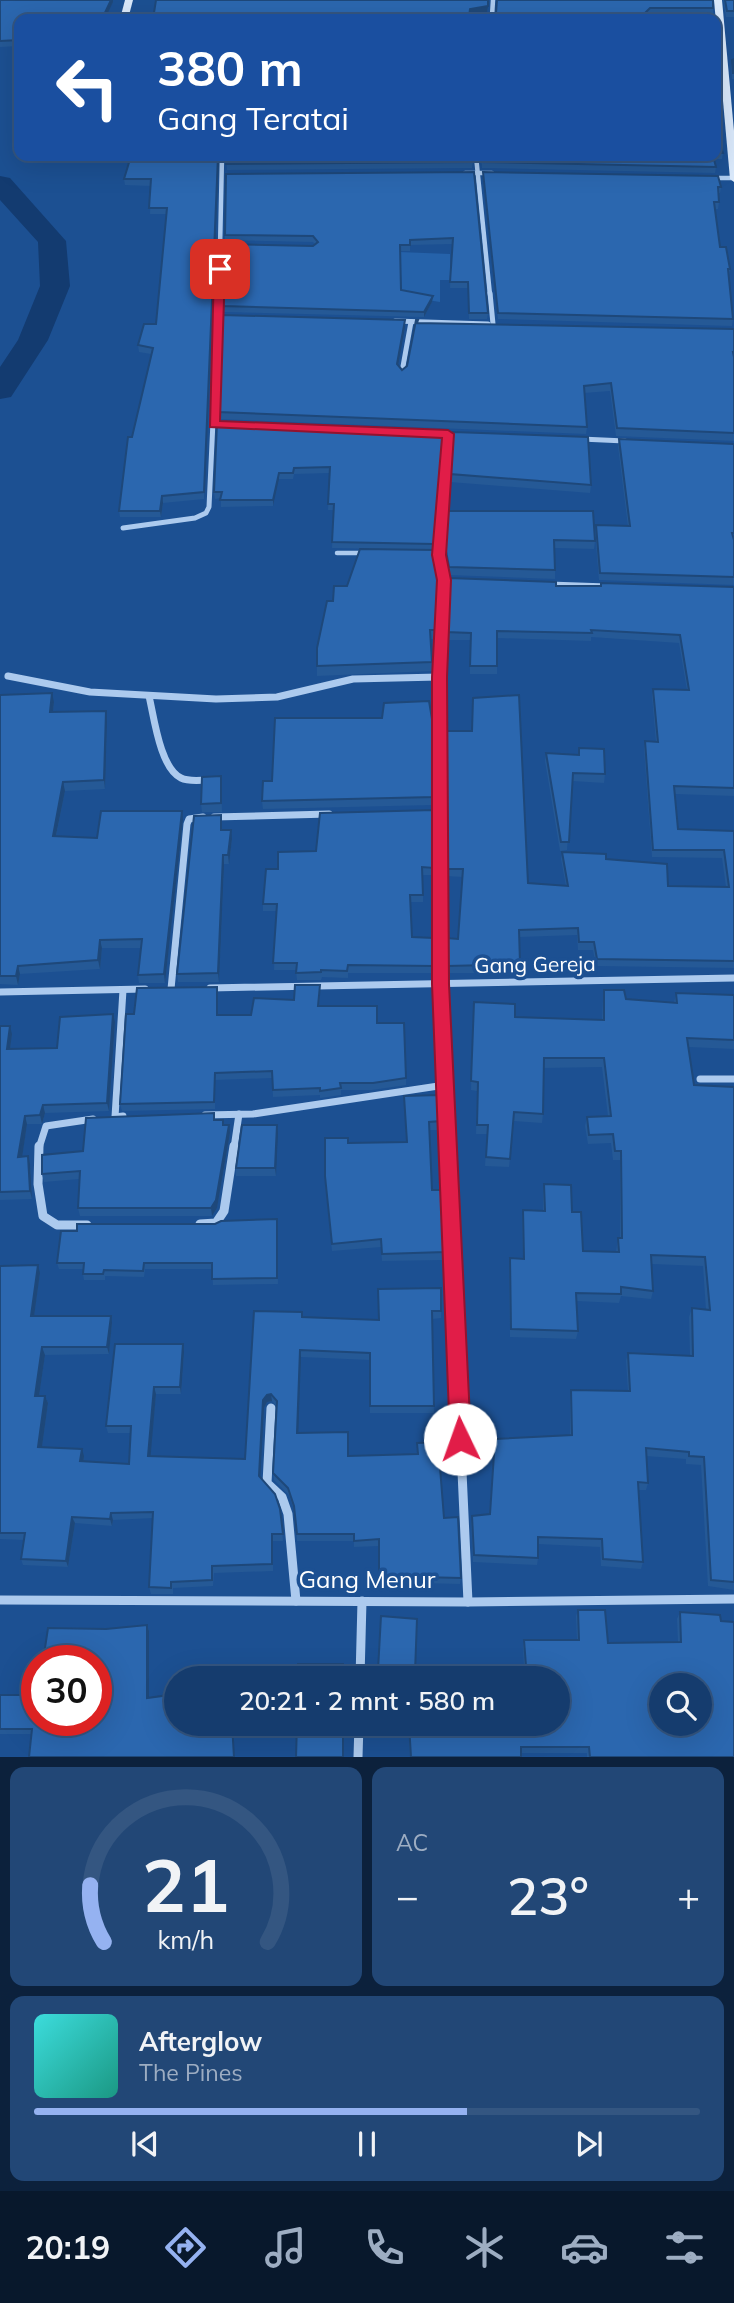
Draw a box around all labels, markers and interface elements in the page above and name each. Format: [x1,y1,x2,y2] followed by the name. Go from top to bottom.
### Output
[157,37,303,98] text: 380 m
[42,42,133,133] icon: left
[157,98,349,138] text: Gang Teratai
[190,239,250,299] pin
[201,250,239,288] icon: arrive
[474,950,596,978] street label: Gang Gereja
[423,1402,497,1476] position arrow
[298,1564,436,1594] street label: Gang Menur
[21,1645,112,1736] speed limit sign: 30
[649,1673,712,1736] map controls
[649,1673,712,1736] button: search
[239,1684,495,1717] text: 20:21 · 2 mnt · 580 m
[396,1828,428,1857] text: AC
[142,1840,230,1931] text: 21
[507,1863,589,1928] text: 23°
[396,1872,419,1920] text: −
[677,1872,700,1920] text: +
[158,1924,214,1955] text: km/h
[139,2025,262,2058] text: Afterglow
[139,2058,243,2087] text: The Pines
[126,2125,164,2163] icon: previous
[348,2125,386,2163] icon: pause
[570,2125,608,2163] icon: next
[161,2223,210,2272] icon: directions
[261,2223,310,2272] icon: music
[360,2223,409,2272] icon: phone
[460,2223,509,2272] icon: climate
[560,2223,609,2272] icon: car
[660,2223,709,2272] icon: filters
[25,2227,110,2267] text: 20:19

